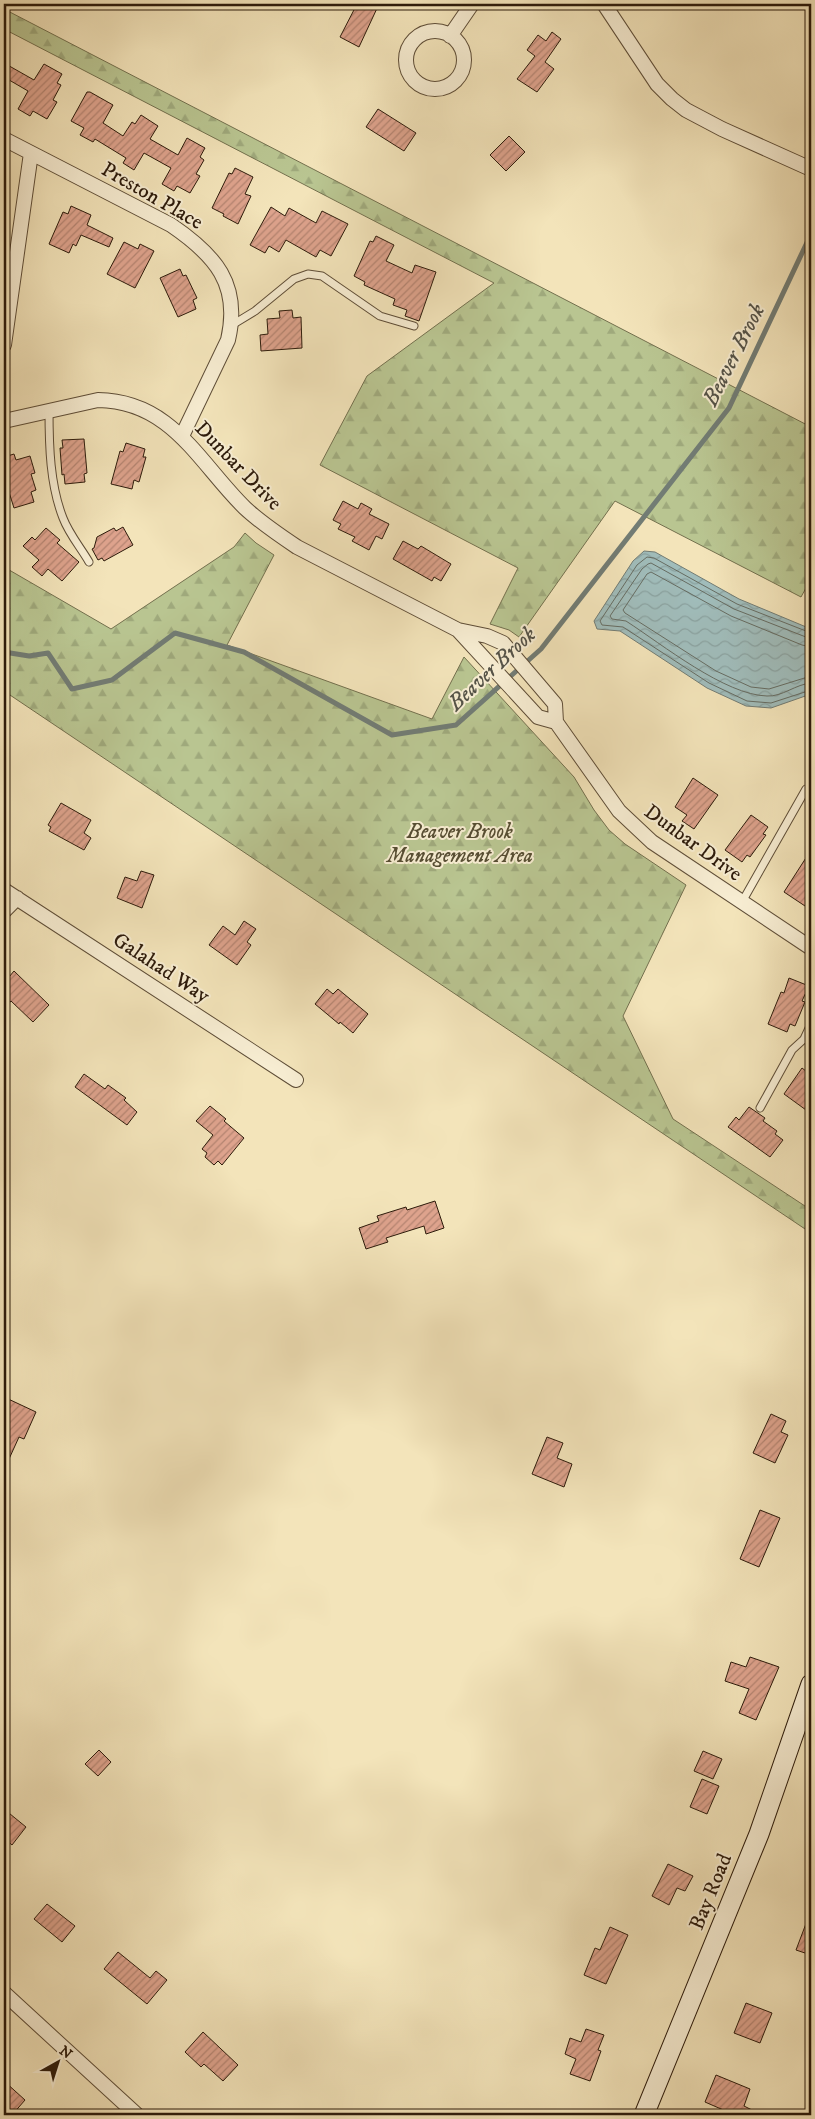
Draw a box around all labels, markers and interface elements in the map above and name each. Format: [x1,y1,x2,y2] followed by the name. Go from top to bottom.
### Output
[96,156,208,236] street label: Preston Place
[696,299,772,411] water label: Beaver Brook
[189,416,287,516] street label: Dunbar Drive
[442,621,542,717] water label: Beaver Brook
[639,799,747,887] street label: Dunbar Drive
[385,819,533,869] park label: Beaver Brook Management Area
[108,927,215,1010] street label: Galahad Way
[684,1850,738,1934] street label: Bay Road
[32,2036,82,2086] north arrow
[55,2042,76,2064] text: N

